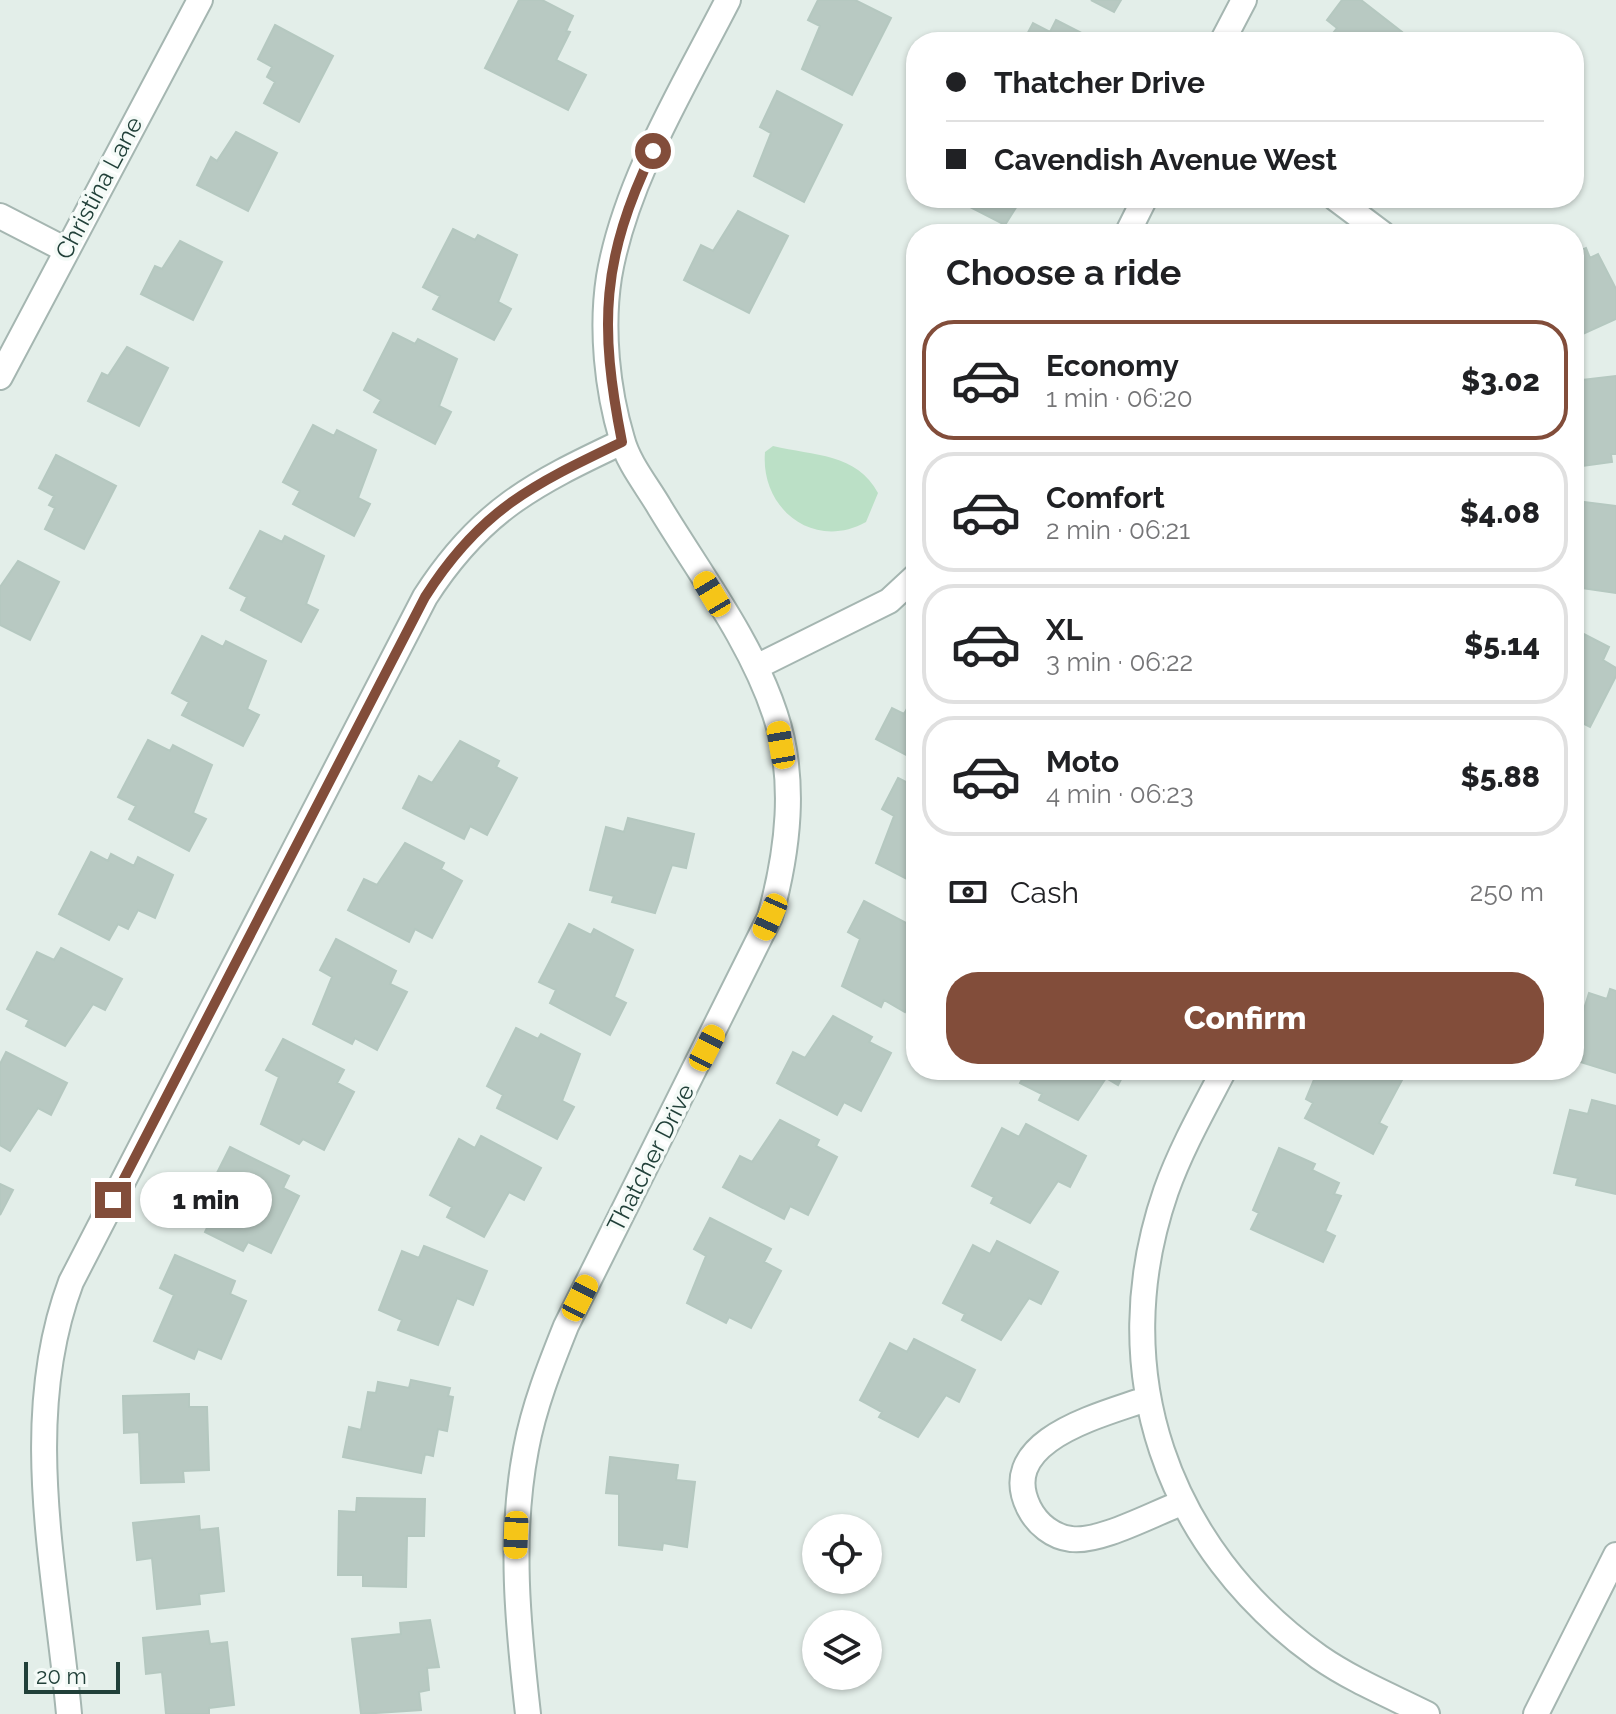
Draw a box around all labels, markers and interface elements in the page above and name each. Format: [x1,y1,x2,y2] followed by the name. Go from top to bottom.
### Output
[994,65,1205,100] text: Thatcher Drive
[49,112,148,264] street label: Christina Lane
[635,133,671,169] route start
[994,142,1337,177] text: Cavendish Avenue West
[946,251,1181,293] text: Choose a ride
[950,344,1022,416] icon: car
[1046,348,1179,383] text: Economy
[1461,363,1540,398] text: $3.02
[1046,383,1193,413] text: 1 min · 06:20
[950,476,1022,548] icon: car
[1046,480,1165,515] text: Comfort
[1460,495,1540,530] text: $4.08
[1046,515,1190,545] text: 2 min · 06:21
[689,567,735,621] car
[950,608,1022,680] icon: car
[1046,612,1083,647] text: XL
[1464,627,1540,662] text: $5.14
[1046,647,1193,677] text: 3 min · 06:22
[765,719,797,771] car
[950,740,1022,812] icon: car
[1046,744,1119,779] text: Moto
[1460,759,1540,794] text: $5.88
[1046,779,1194,809] text: 4 min · 06:23
[946,870,990,914] icon: cash
[1010,875,1079,910] text: Cash
[1470,877,1544,907] text: 250 m
[749,890,791,944] car
[946,972,1544,1064] button: Confirm
[685,1021,729,1075] car
[601,1079,700,1237] street label: Thatcher Drive
[141,1172,273,1228] callout: 1 min
[95,1182,131,1218] route end
[173,1185,239,1215] text: 1 min
[558,1271,602,1325] car
[503,1511,529,1559] car
[802,1514,882,1690] map controls
[802,1514,882,1594] button: locate
[802,1610,882,1690] button: layers
[24,1658,120,1694] scale bar
[36,1663,87,1689] text: 20 m

